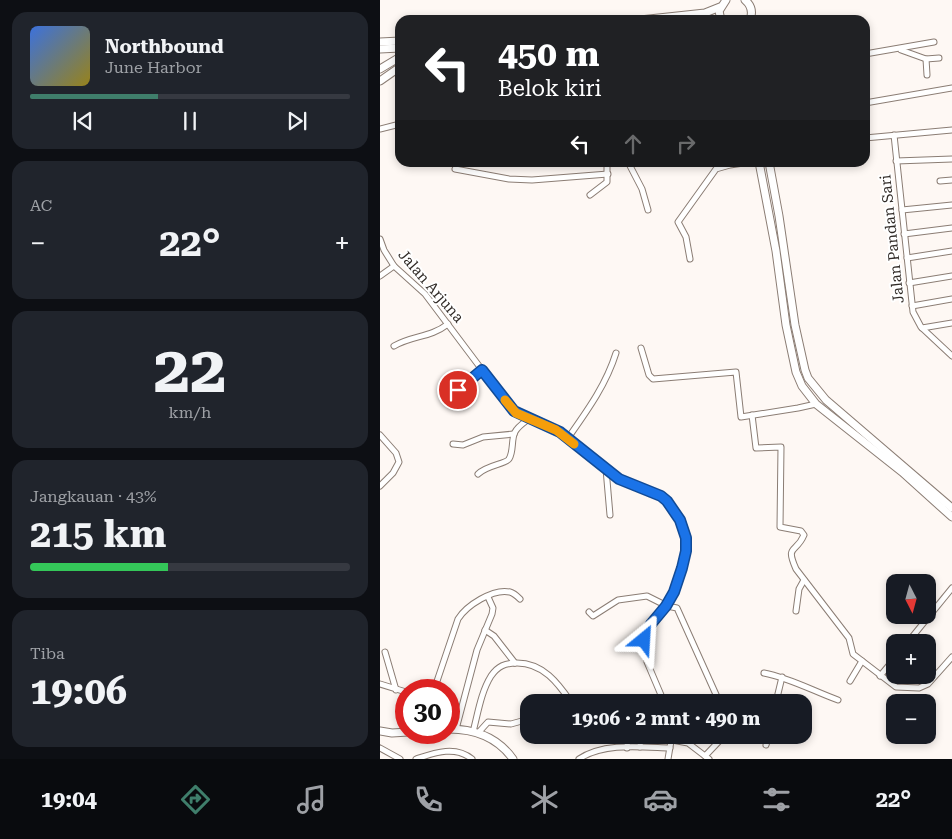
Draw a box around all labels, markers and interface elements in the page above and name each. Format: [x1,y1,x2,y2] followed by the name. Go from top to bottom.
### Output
[498,34,599,75] text: 450 m
[105,35,224,58] text: Northbound
[415,35,480,100] icon: left
[105,58,202,77] text: June Harbor
[498,76,602,101] text: Belok kiri
[69,107,97,135] icon: previous
[176,107,204,135] icon: pause
[283,107,311,135] icon: next
[566,130,594,158] icon: left
[619,130,647,158] icon: ahead
[672,130,700,158] icon: right
[876,174,908,304] street label: Jalan Pandan Sari
[30,196,52,215] text: AC
[159,221,221,265] text: 22°
[30,227,46,260] text: −
[334,227,350,260] text: +
[394,246,468,326] street label: Jalan Arjuna
[154,332,226,408] text: 22
[437,369,479,411] pin
[444,376,472,404] icon: arrive
[169,403,211,422] text: km/h
[30,487,156,506] text: Jangkauan · 43%
[30,512,166,556] text: 215 km
[886,574,936,624] north arrow
[886,574,936,744] map controls
[617,613,669,665] position arrow
[886,634,936,684] button: +
[30,644,65,663] text: Tiba
[30,669,127,713] text: 19:06
[395,679,460,744] speed limit sign: 30
[886,694,936,744] button: −
[572,707,760,730] text: 19:06 · 2 mnt · 490 m
[178,782,213,817] icon: directions
[294,782,329,817] icon: music
[411,782,446,817] icon: phone
[527,782,562,817] icon: climate
[643,782,678,817] icon: car
[759,782,794,817] icon: filters
[41,787,97,812] text: 19:04
[876,787,911,812] text: 22°

